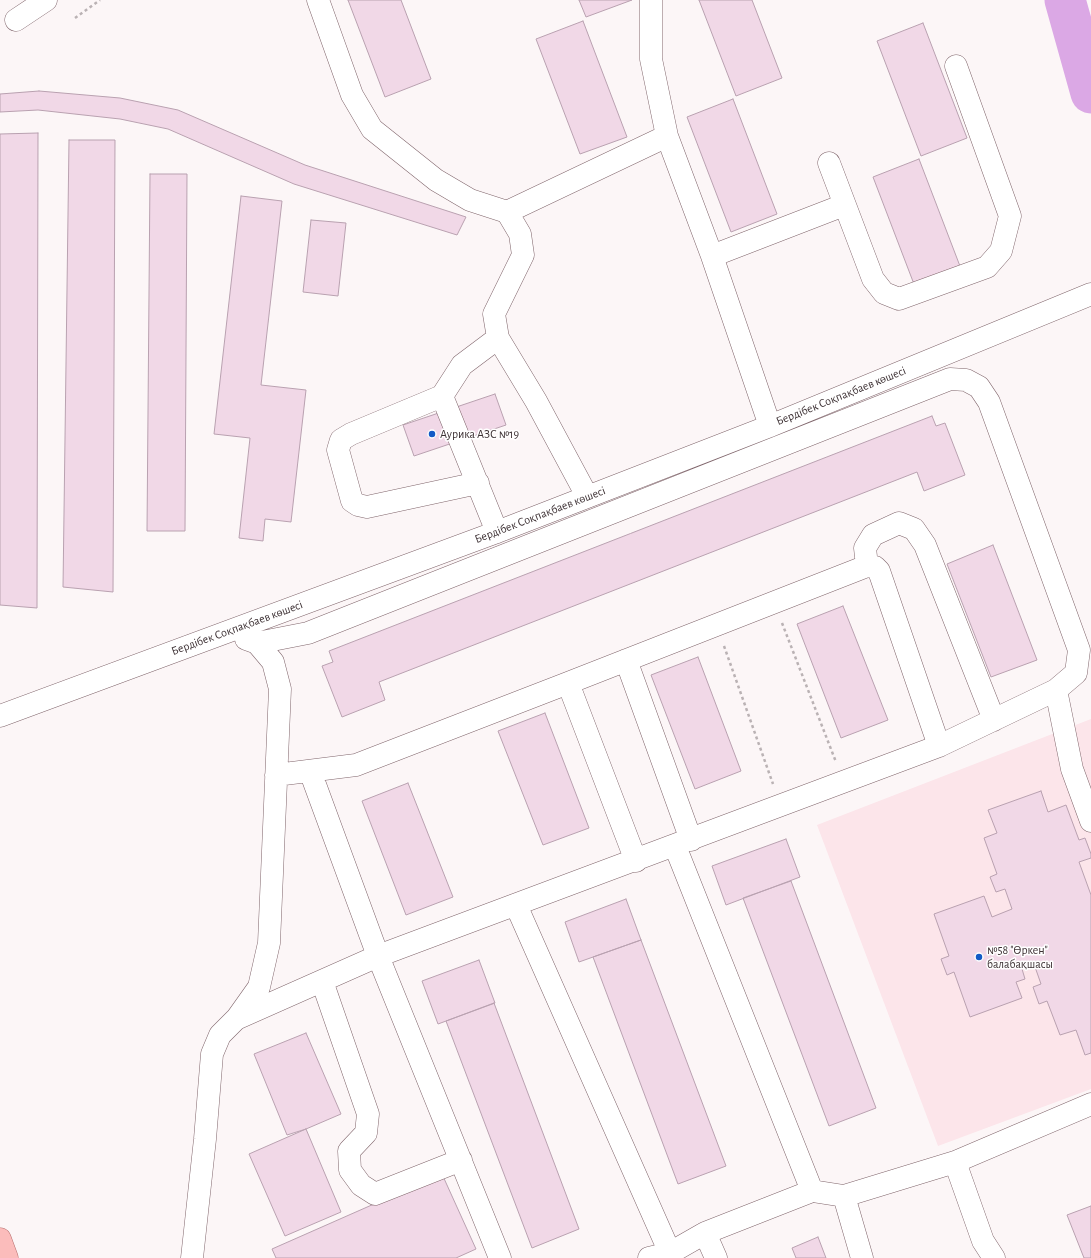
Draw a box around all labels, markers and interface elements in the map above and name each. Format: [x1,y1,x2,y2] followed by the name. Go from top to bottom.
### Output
[774,363,908,429] street label: Бердібек Соқпақбаев көшесі
[440,427,519,441] place label: Аурика АЗС №19
[427,429,437,439] marker: Аурика АЗС №19
[473,483,607,547] street label: Бердібек Соқпақбаев көшесі
[169,597,305,659] street label: Бердібек Соқпақбаев көшесі
[987,943,1053,971] place label: №58 "Өркен" балабақшасы
[974,952,984,962] marker: №58 "Өркен" балабақшасы

